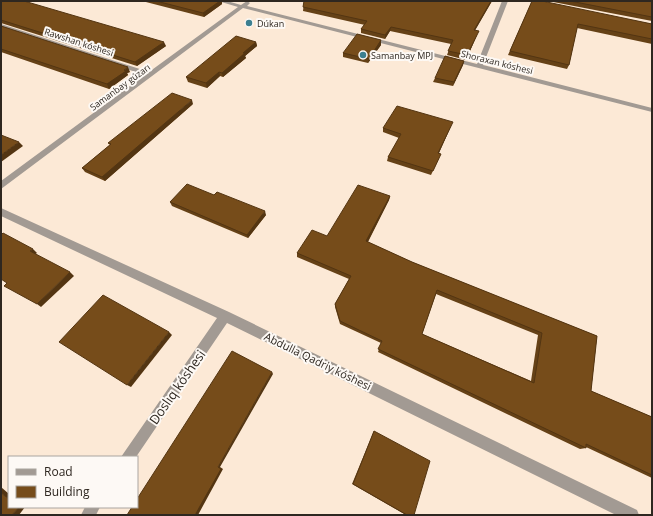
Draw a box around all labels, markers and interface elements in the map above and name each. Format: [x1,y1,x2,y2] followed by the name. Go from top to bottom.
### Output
[257,17,284,30] place label: Dúkan
[244,18,254,28] marker: Dúkan
[43,25,115,59] street label: Rawshan kóshesi
[460,47,534,77] street label: Shoraxan kóshesi
[371,49,433,62] place label: Samanbay MPJ
[358,50,368,60] marker: Samanbay MPJ
[87,61,153,113] street label: Samanbay gúzarı
[262,329,374,393] street label: Abdulla Qadriy kóshesi
[145,346,209,428] street label: Doslıq kóshesi
[8,456,138,508] legend
[44,463,73,480] text: Road
[44,483,90,500] text: Building

